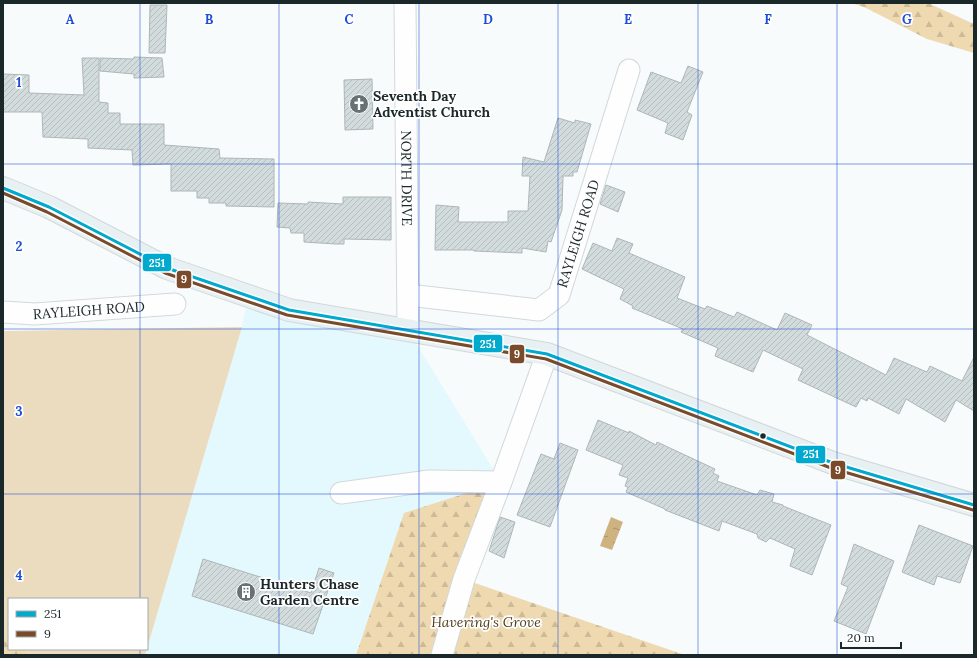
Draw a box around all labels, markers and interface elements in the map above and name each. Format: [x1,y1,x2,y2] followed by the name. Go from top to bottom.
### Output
[66,11,75,28] text: A
[205,11,214,28] text: B
[345,11,354,28] text: C
[483,11,493,28] text: D
[624,11,632,28] text: E
[764,11,772,28] text: F
[902,11,912,28] text: G
[16,74,22,91] text: 1
[373,87,491,121] place label: Seventh Day Adventist Church
[348,93,370,115] church icon: Seventh Day Adventist Church
[397,130,416,226] street label: NORTH DRIVE
[553,177,603,290] street label: RAYLEIGH ROAD
[16,238,23,255] text: 2
[142,253,172,272] line badge: 251
[149,256,166,270] text: 251
[176,270,192,289] line badge: 9
[181,272,187,286] text: 9
[32,297,145,323] street label: RAYLEIGH ROAD
[473,334,503,353] line badge: 251
[480,337,497,351] text: 251
[509,344,525,364] line badge: 9
[514,347,520,361] text: 9
[15,403,23,420] text: 3
[758,431,768,441] unlabelled marker
[795,445,826,464] line badge: 251
[803,447,820,461] text: 251
[830,460,846,480] line badge: 9
[835,463,841,477] text: 9
[15,567,23,584] text: 4
[260,575,359,609] place label: Hunters Chase Garden Centre
[235,581,257,603] building icon: Hunters Chase Garden Centre
[8,598,148,650] legend
[44,606,61,621] text: 251
[431,613,541,631] park label: Havering's Grove
[841,624,901,650] scale bar
[44,626,51,641] text: 9
[847,630,875,645] text: 20 m

